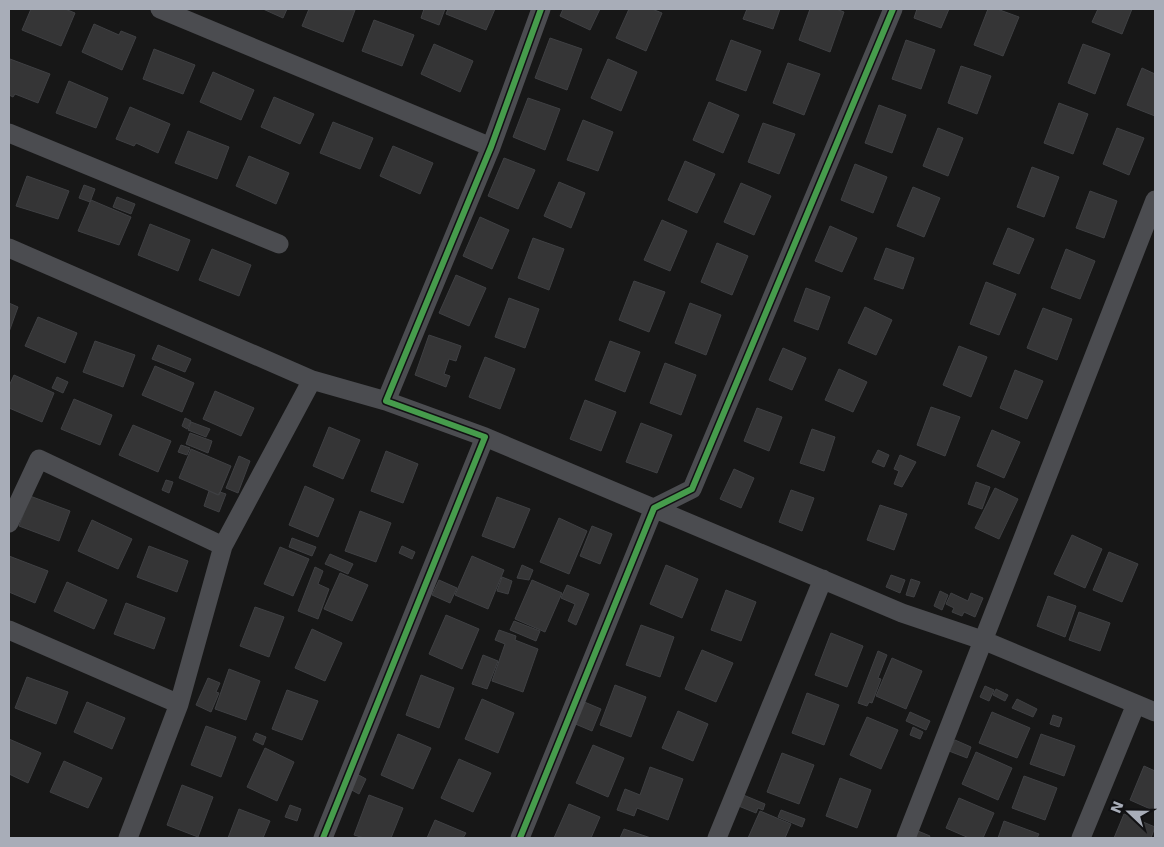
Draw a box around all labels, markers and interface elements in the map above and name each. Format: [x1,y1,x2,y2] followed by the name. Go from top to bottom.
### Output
[1104,787,1154,837] north arrow
[1107,799,1127,816] text: N

